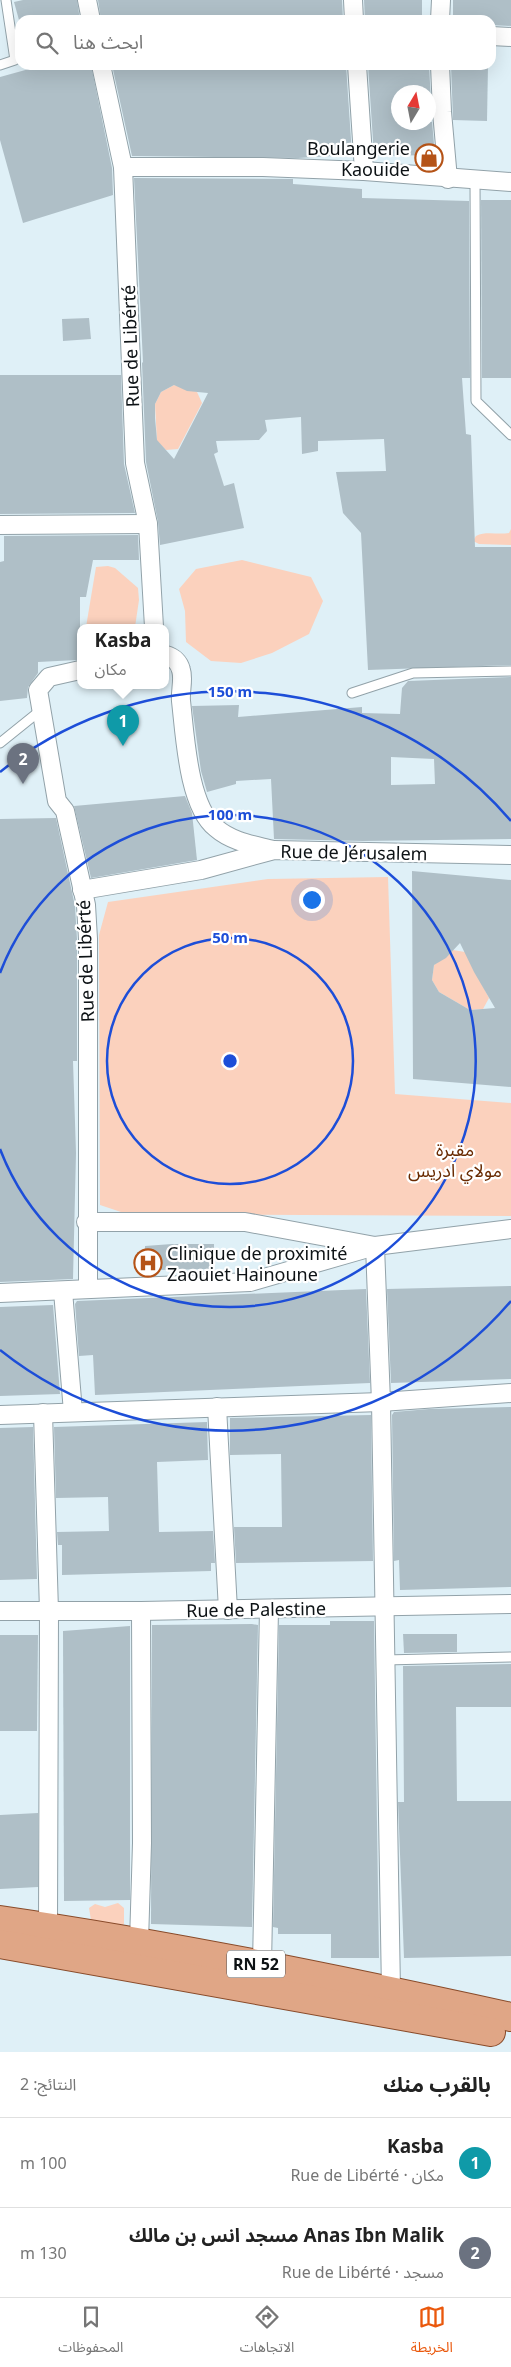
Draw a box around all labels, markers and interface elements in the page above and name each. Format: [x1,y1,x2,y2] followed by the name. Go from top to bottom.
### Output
[15,15,496,70] search box
[33,29,61,57] icon: search
[73,29,143,55] text: ابحث هنا
[391,85,436,130] north arrow
[307,136,410,181] place label: Boulangerie Kaouide
[414,143,444,173] shop icon: Boulangerie Kaouide
[116,284,144,408] street label: Rue de Libérté
[77,624,169,689] popup
[95,627,151,653] text: Kasba
[95,658,127,680] text: مكان
[208,681,252,701] text: 150 m
[107,705,139,746] pin: 1
[7,743,39,784] pin: 2
[208,804,252,824] text: 100 m
[280,839,428,865] street label: Rue de Jérusalem
[299,887,325,913] your location
[71,899,99,1023] street label: Rue de Libérté
[212,927,248,947] text: 50 m
[221,1052,239,1070] centre of rings
[408,1137,502,1184] park label: مقبرة مولاي ادريس
[167,1241,347,1286] place label: Clinique de proximité Zaouiet Hainoune
[133,1248,163,1278] hospital icon: Clinique de proximité Zaouiet Hainoune
[186,1596,326,1622] street label: Rue de Palestine
[227,1950,285,1978] road number: RN 52
[383,2070,491,2098] text: بالقرب منك
[20,2073,76,2095] text: النتائج: 2
[387,2133,444,2159] text: Kasba
[20,2152,67,2174] text: 100 m
[470,2152,480,2174] text: 1
[290,2164,444,2186] text: مكان · Rue de Libérté
[129,2222,444,2248] text: Anas Ibn Malik مسجد انس بن مالك
[20,2242,67,2264] text: 130 m
[470,2242,480,2264] text: 2
[282,2261,444,2283] text: مسجد · Rue de Libérté
[58,2303,123,2362] tab: المحفوظات
[240,2303,294,2362] tab: الاتجاهات
[411,2303,453,2362] tab: الخريطة

